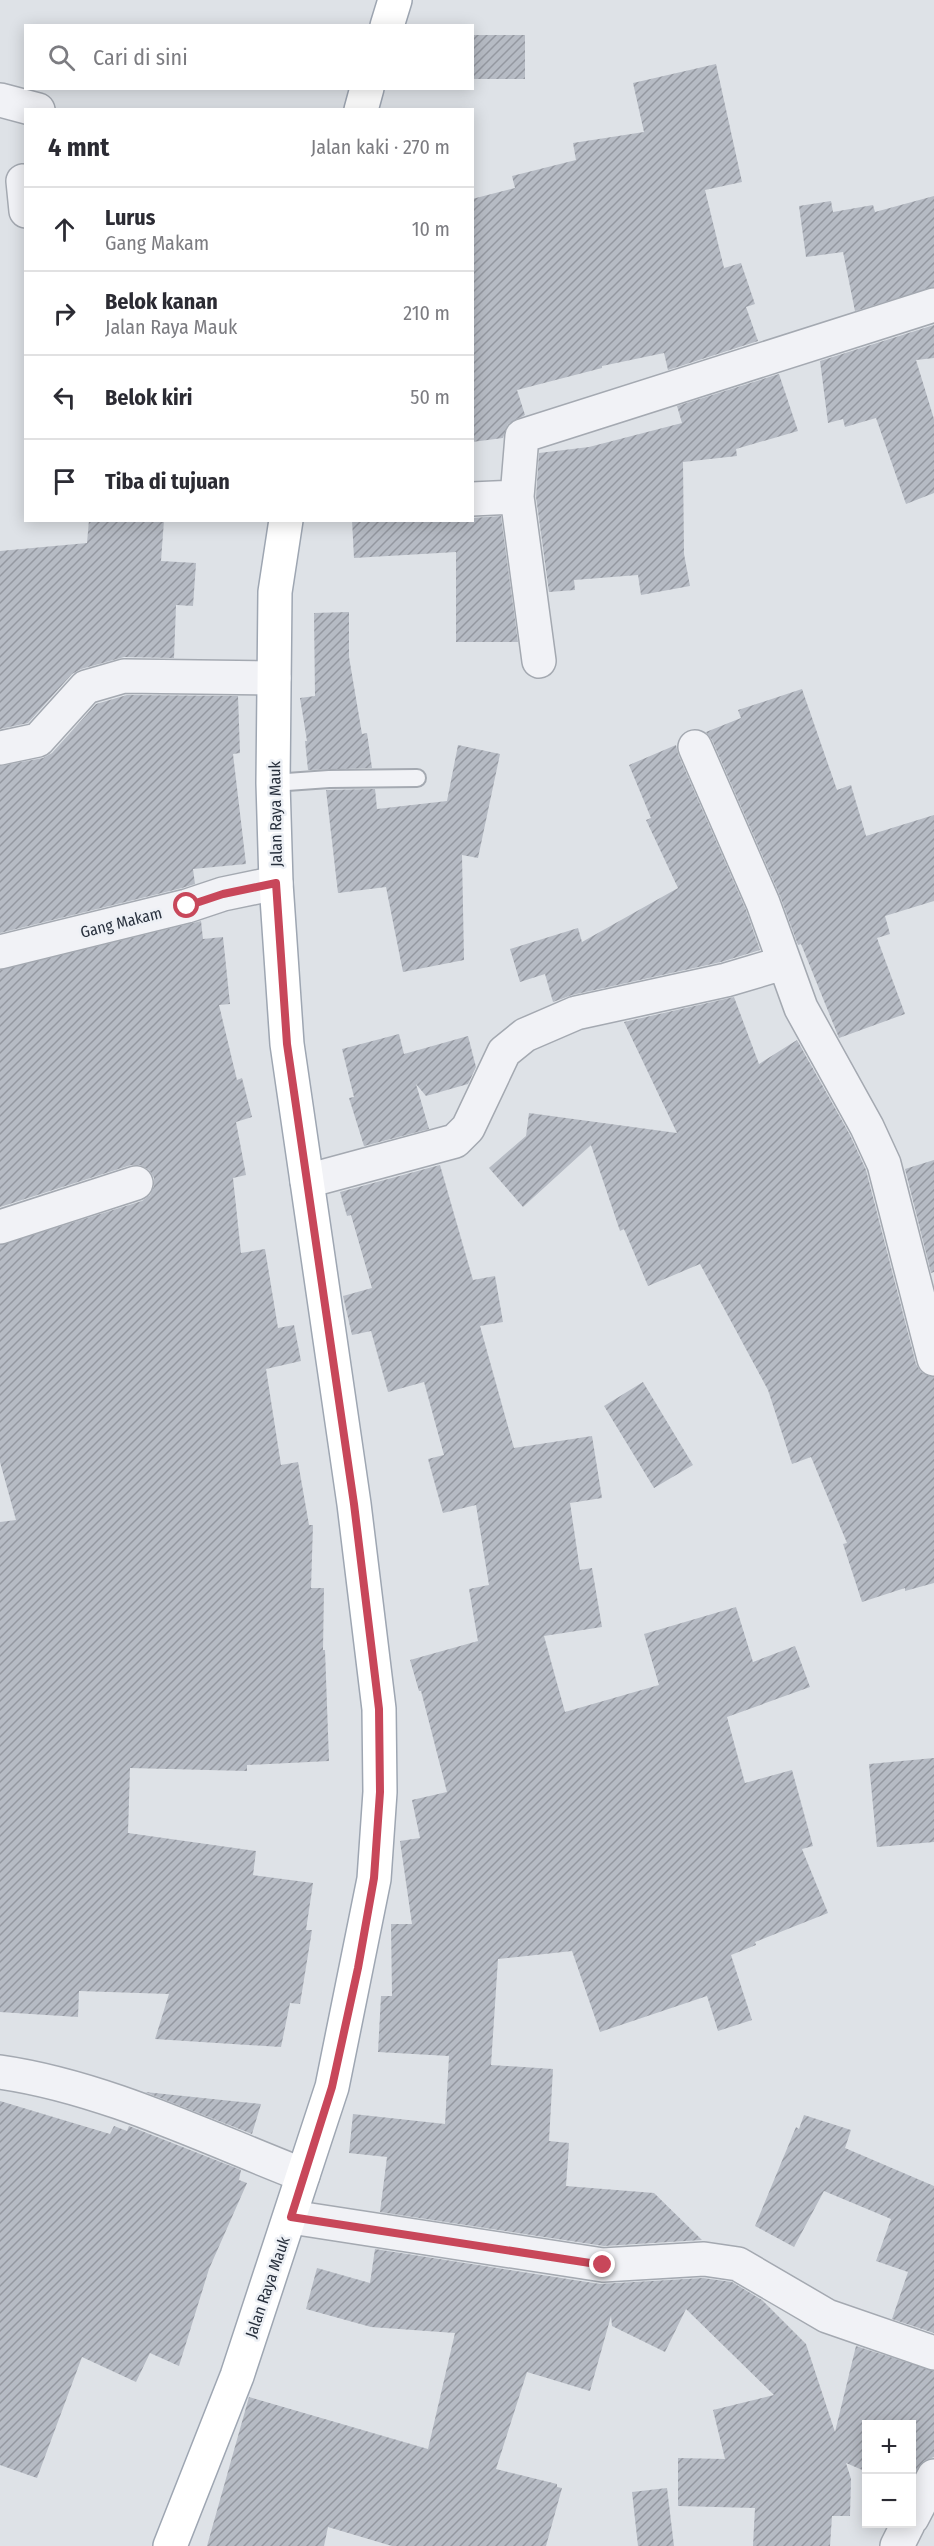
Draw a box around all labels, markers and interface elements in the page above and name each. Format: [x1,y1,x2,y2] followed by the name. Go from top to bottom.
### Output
[24,24,474,90] search box
[45,41,78,74] icon: search
[93,44,188,71] text: Cari di sini
[48,132,109,163] text: 4 mnt
[311,135,450,159] text: Jalan kaki · 270 m
[105,204,155,231] text: Lurus
[48,213,81,246] icon: ahead
[412,217,450,241] text: 10 m
[105,231,209,255] text: Gang Makam
[105,288,218,315] text: Belok kanan
[48,297,81,330] icon: right
[403,301,450,325] text: 210 m
[105,315,237,339] text: Jalan Raya Mauk
[48,381,81,414] icon: left
[105,384,193,411] text: Belok kiri
[410,385,450,409] text: 50 m
[48,465,81,498] icon: arrive
[105,468,230,495] text: Tiba di tujuan
[265,760,286,867] street label: Jalan Raya Mauk
[173,892,199,918] route start
[78,903,164,942] street label: Gang Makam
[241,2233,294,2340] street label: Jalan Raya Mauk
[589,2251,615,2277] route end
[862,2420,916,2528] map controls
[862,2420,916,2474] button: +
[862,2474,916,2528] button: −

